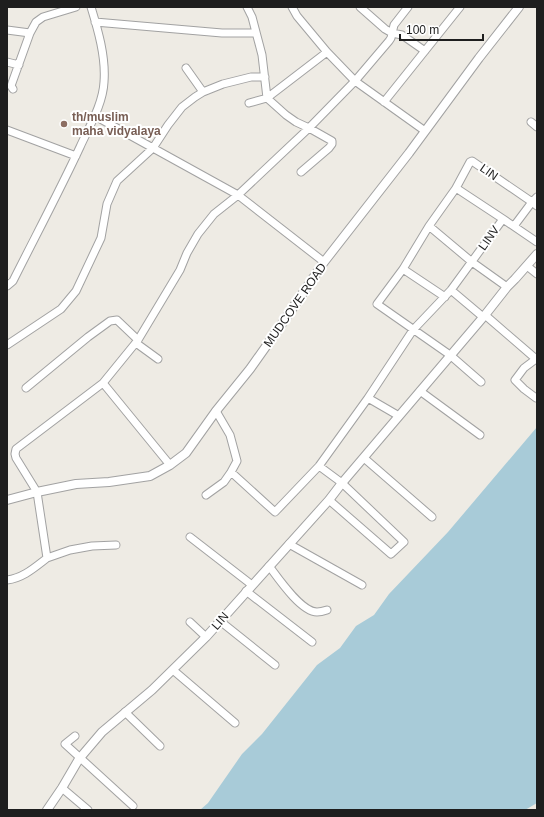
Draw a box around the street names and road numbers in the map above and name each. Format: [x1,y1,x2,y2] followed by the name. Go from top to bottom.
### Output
[477,161,501,183] street label: LIN
[476,223,502,253] street label: LINV
[261,260,329,350] street label: MUDCOVE ROAD
[209,609,231,633] street label: LIN

